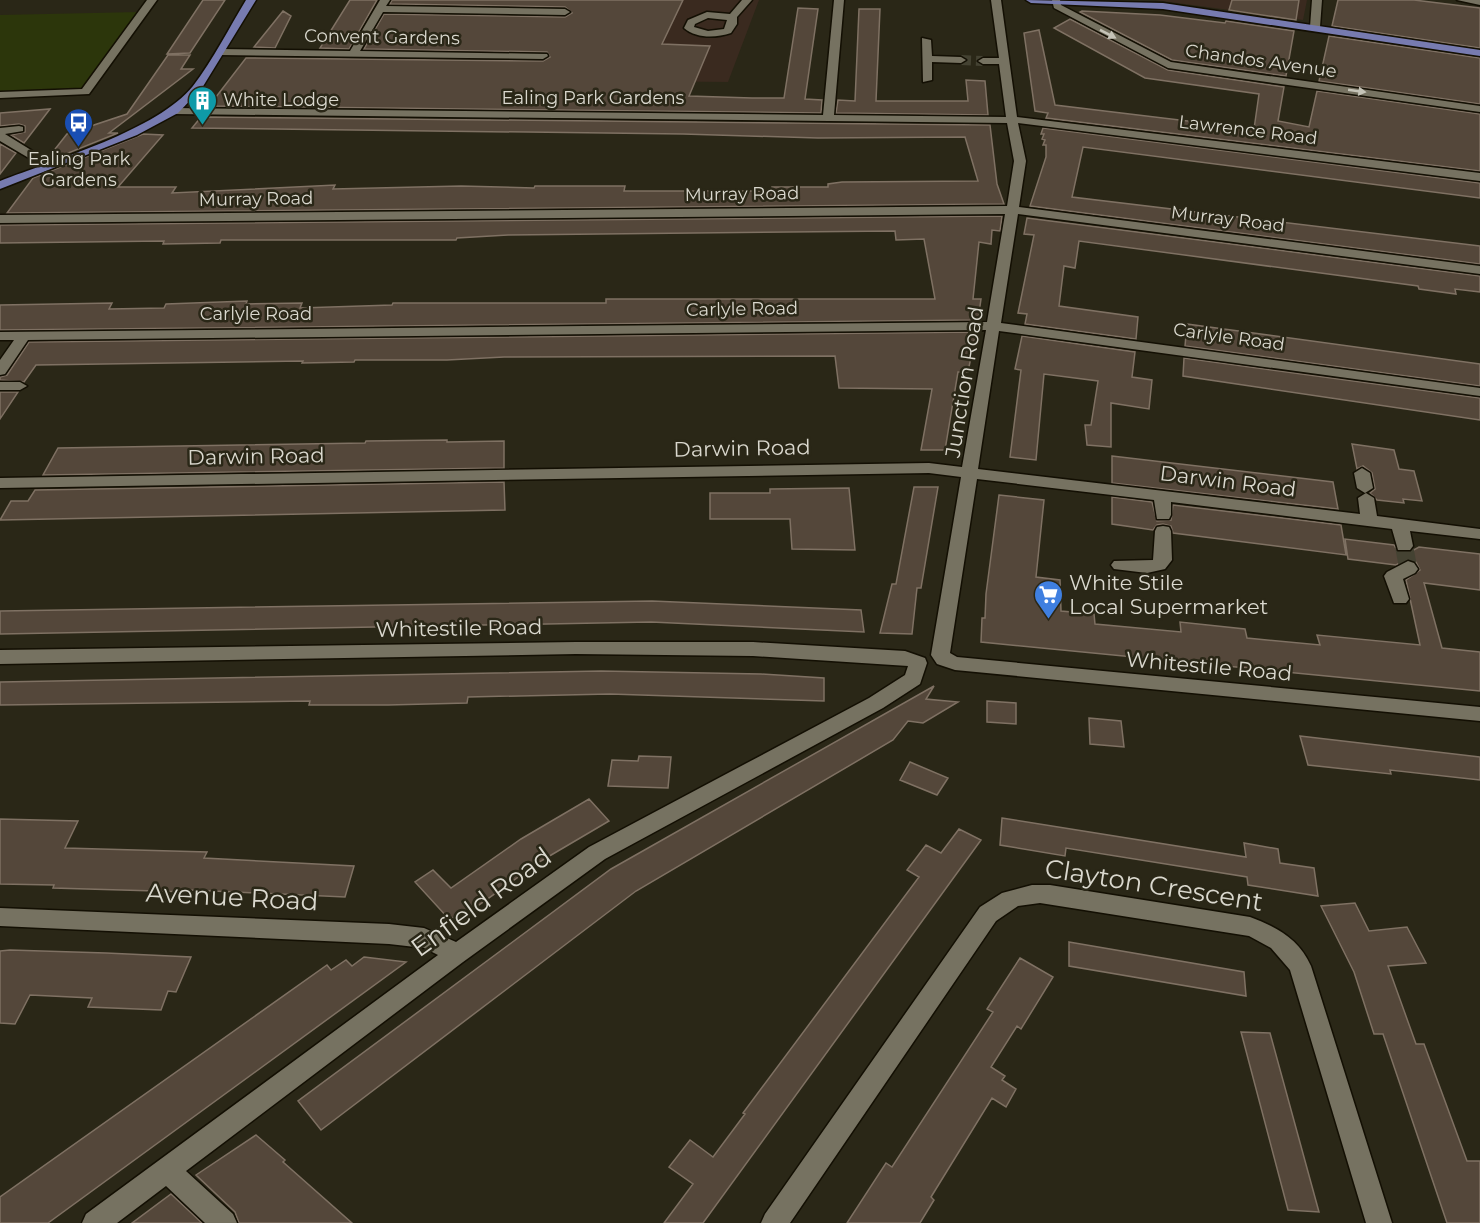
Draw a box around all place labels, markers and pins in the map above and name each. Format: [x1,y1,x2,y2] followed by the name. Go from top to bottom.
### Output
[186,84,218,126] building icon: White Lodge
[223,89,339,111] place label: White Lodge
[63,106,95,148] bus stop icon: Ealing Park Gardens
[28,148,130,191] place label: Ealing Park Gardens
[1069,570,1268,619] place label: White Stile Local Supermarket
[1032,578,1064,620] supermarket icon: White Stile Local Supermarket

